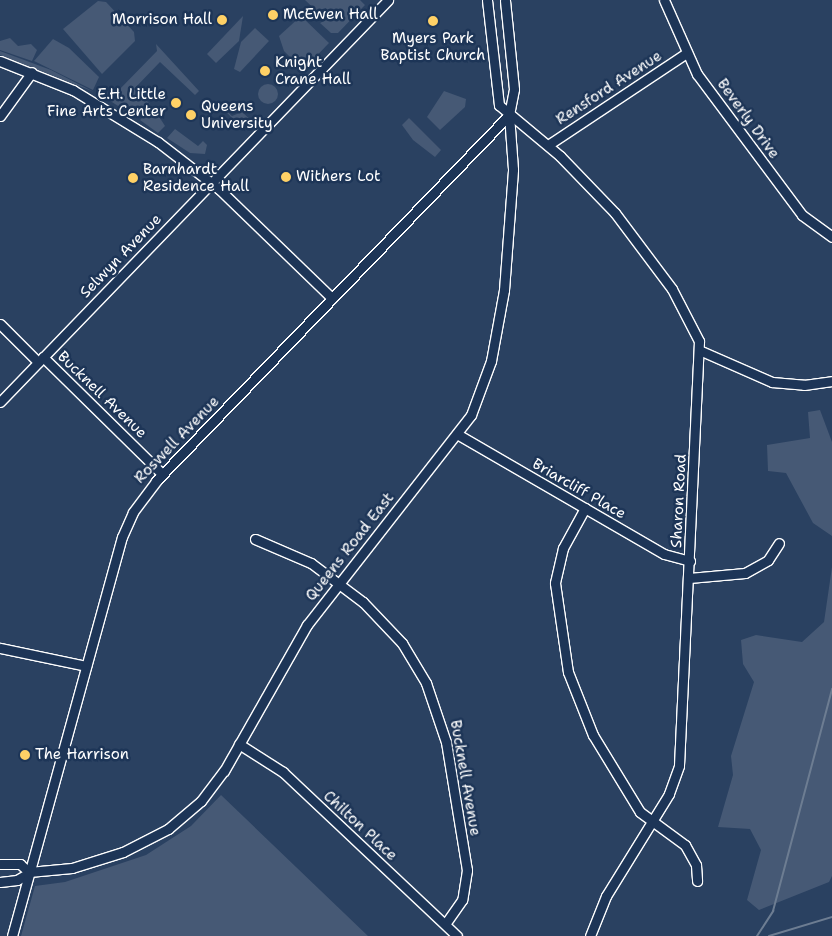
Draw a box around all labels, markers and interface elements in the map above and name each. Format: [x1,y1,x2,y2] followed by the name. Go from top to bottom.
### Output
[283,6,378,24] place label: McEwen Hall
[267,9,279,21] marker: McEwen Hall
[112,11,212,29] place label: Morrison Hall
[216,14,228,26] marker: Morrison Hall
[427,15,439,27] marker: Myers Park Baptist Church
[381,29,485,64] place label: Myers Park Baptist Church
[553,47,665,129] street label: Rensford Avenue
[275,53,351,88] place label: Knight Crane Hall
[259,65,271,77] marker: Knight Crane Hall
[713,76,783,162] street label: Beverly Drive
[47,85,166,120] place label: E.H. Little Fine Arts Center
[170,97,182,109] marker: E.H. Little Fine Arts Center
[201,97,273,132] place label: Queens University
[185,109,197,121] marker: Queens University
[143,160,249,195] place label: Barnhardt Residence Hall
[296,168,381,186] place label: Withers Lot
[280,171,292,183] marker: Withers Lot
[127,172,139,184] marker: Barnhardt Residence Hall
[76,210,166,302] street label: Selwyn Avenue
[54,348,150,442] street label: Bucknell Avenue
[131,393,223,487] street label: Roswell Avenue
[668,454,690,548] street label: Sharon Road
[529,455,629,523] street label: Briarcliff Place
[302,489,398,605] street label: Queens Road East
[446,719,484,837] street label: Bucknell Avenue
[35,746,129,764] place label: The Harrison
[19,749,31,761] marker: The Harrison
[319,787,401,865] street label: Chilton Place

